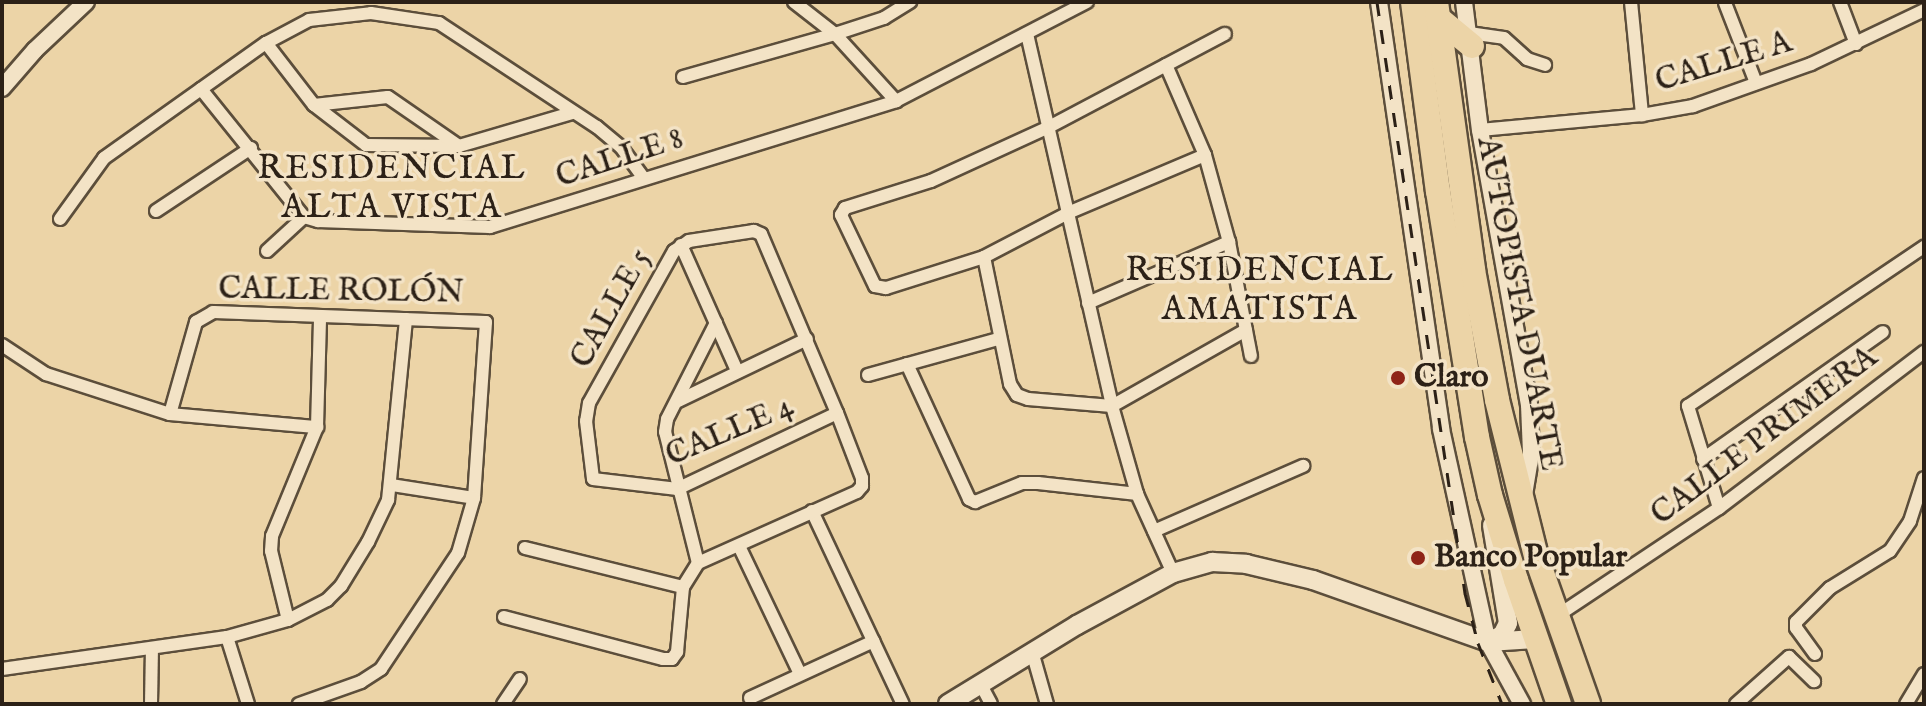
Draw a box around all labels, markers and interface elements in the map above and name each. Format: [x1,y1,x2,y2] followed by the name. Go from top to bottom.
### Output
[1651,24,1797,102] street label: CALLE A
[552,120,688,198] street label: CALLE 8
[1467,134,1569,474] street label: AUTOPISTA DUARTE
[258,148,526,228] district label: RESIDENCIAL ALTA VISTA
[564,243,660,375] street label: CALLE 5
[1126,250,1394,330] district label: RESIDENCIAL AMATISTA
[218,271,464,313] street label: CALLE ROLÓN
[1644,339,1886,535] street label: CALLE PRIMERA
[1414,359,1488,397] place label: Claro
[1389,369,1407,387] marker: Claro
[661,388,799,476] street label: CALLE 4
[1434,539,1627,577] place label: Banco Popular
[1409,549,1427,567] marker: Banco Popular

